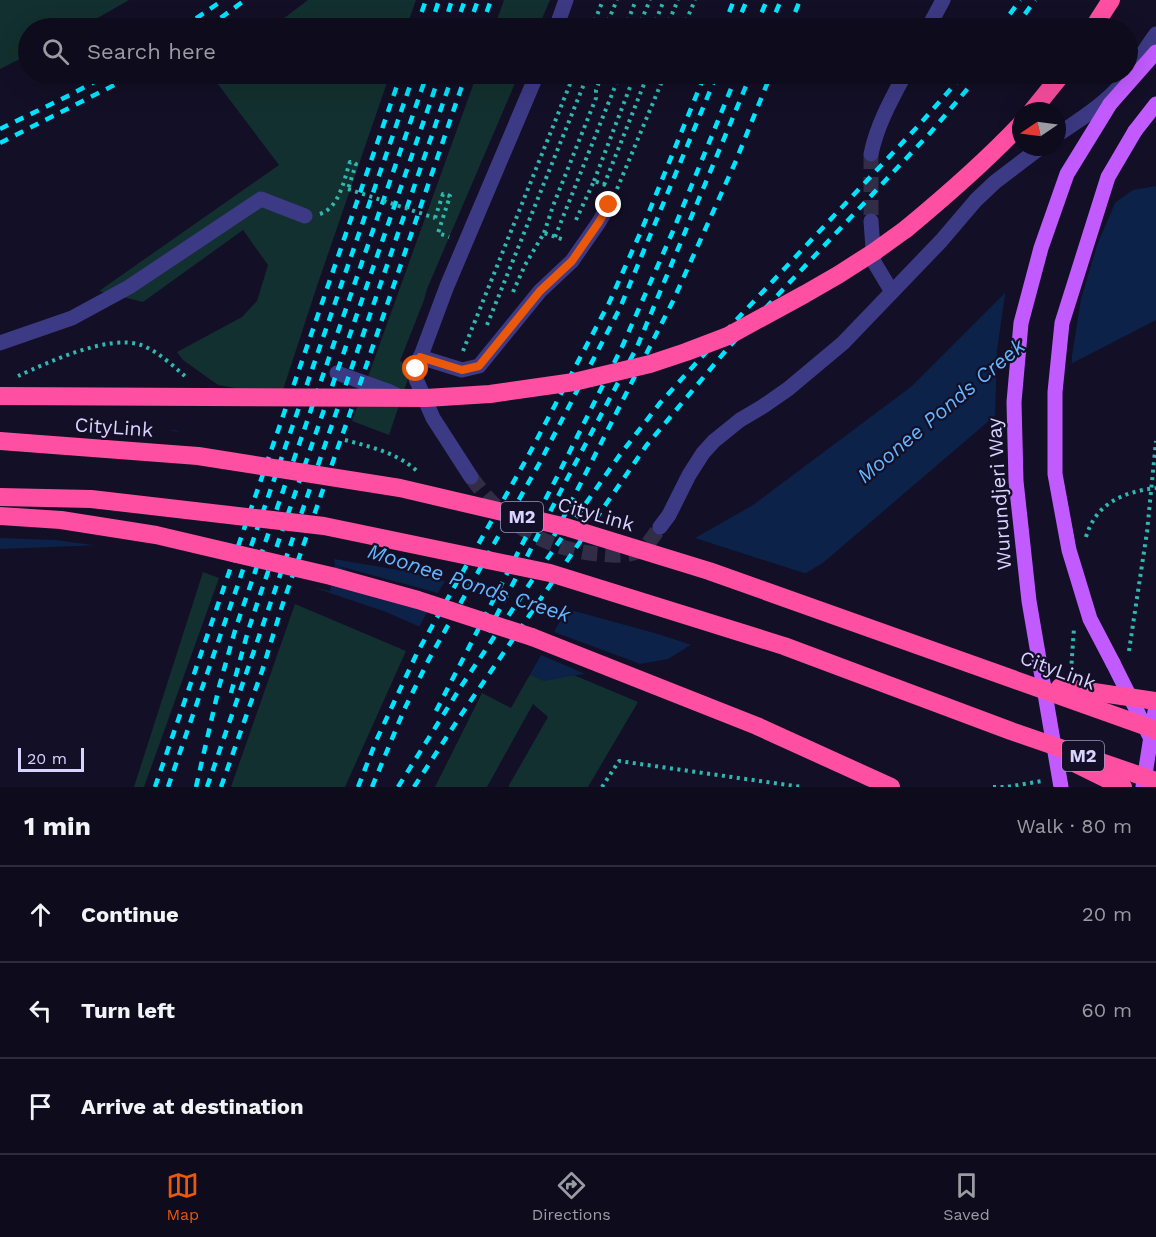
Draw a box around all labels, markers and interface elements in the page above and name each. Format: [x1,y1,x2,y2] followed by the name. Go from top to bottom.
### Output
[18,18,1138,84] search box
[39,35,72,68] icon: search
[87,39,216,64] text: Search here
[1012,102,1066,156] north arrow
[595,191,621,217] route end
[852,333,1030,488] water label: Moonee Ponds Creek
[402,355,428,381] route start
[74,412,154,442] street label: CityLink
[982,416,1016,571] street label: Wurundjeri Way
[555,492,637,536] street label: CityLink
[501,502,543,532] road number: M2
[365,538,574,627] water label: Moonee Ponds Creek
[1017,645,1099,695] street label: CityLink
[1062,741,1104,771] road number: M2
[18,745,84,772] scale bar
[27,749,67,768] text: 20 m
[24,811,91,841] text: 1 min
[1016,814,1132,838] text: Walk · 80 m
[24,898,57,931] icon: ahead
[81,902,179,927] text: Continue
[1082,902,1132,926] text: 20 m
[24,994,57,1027] icon: left
[81,998,175,1023] text: Turn left
[1082,998,1132,1022] text: 60 m
[24,1090,57,1123] icon: arrive
[81,1094,304,1119] text: Arrive at destination
[166,1169,199,1224] tab: Map
[532,1169,611,1224] tab: Directions
[943,1169,990,1224] tab: Saved

